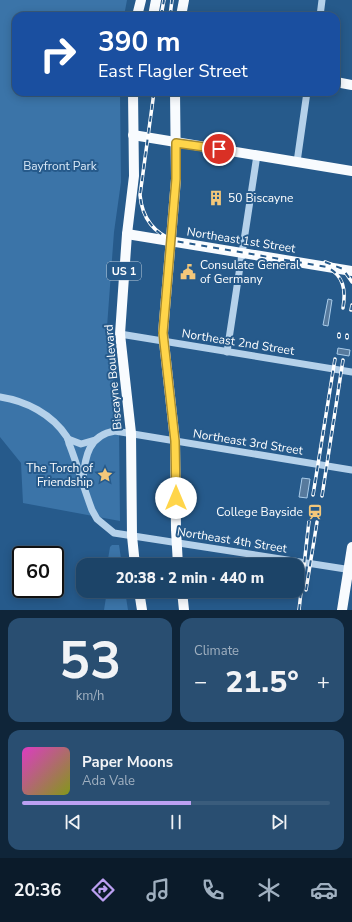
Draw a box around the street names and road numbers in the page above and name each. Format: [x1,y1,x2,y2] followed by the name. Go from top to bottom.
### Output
[185,224,297,257] street label: Northeast 1st Street
[107,262,141,280] road number: US 1
[100,324,126,430] street label: Biscayne Boulevard
[181,325,296,359] street label: Northeast 2nd Street
[192,425,305,459] street label: Northeast 3rd Street
[176,523,289,557] street label: Northeast 4th Street

